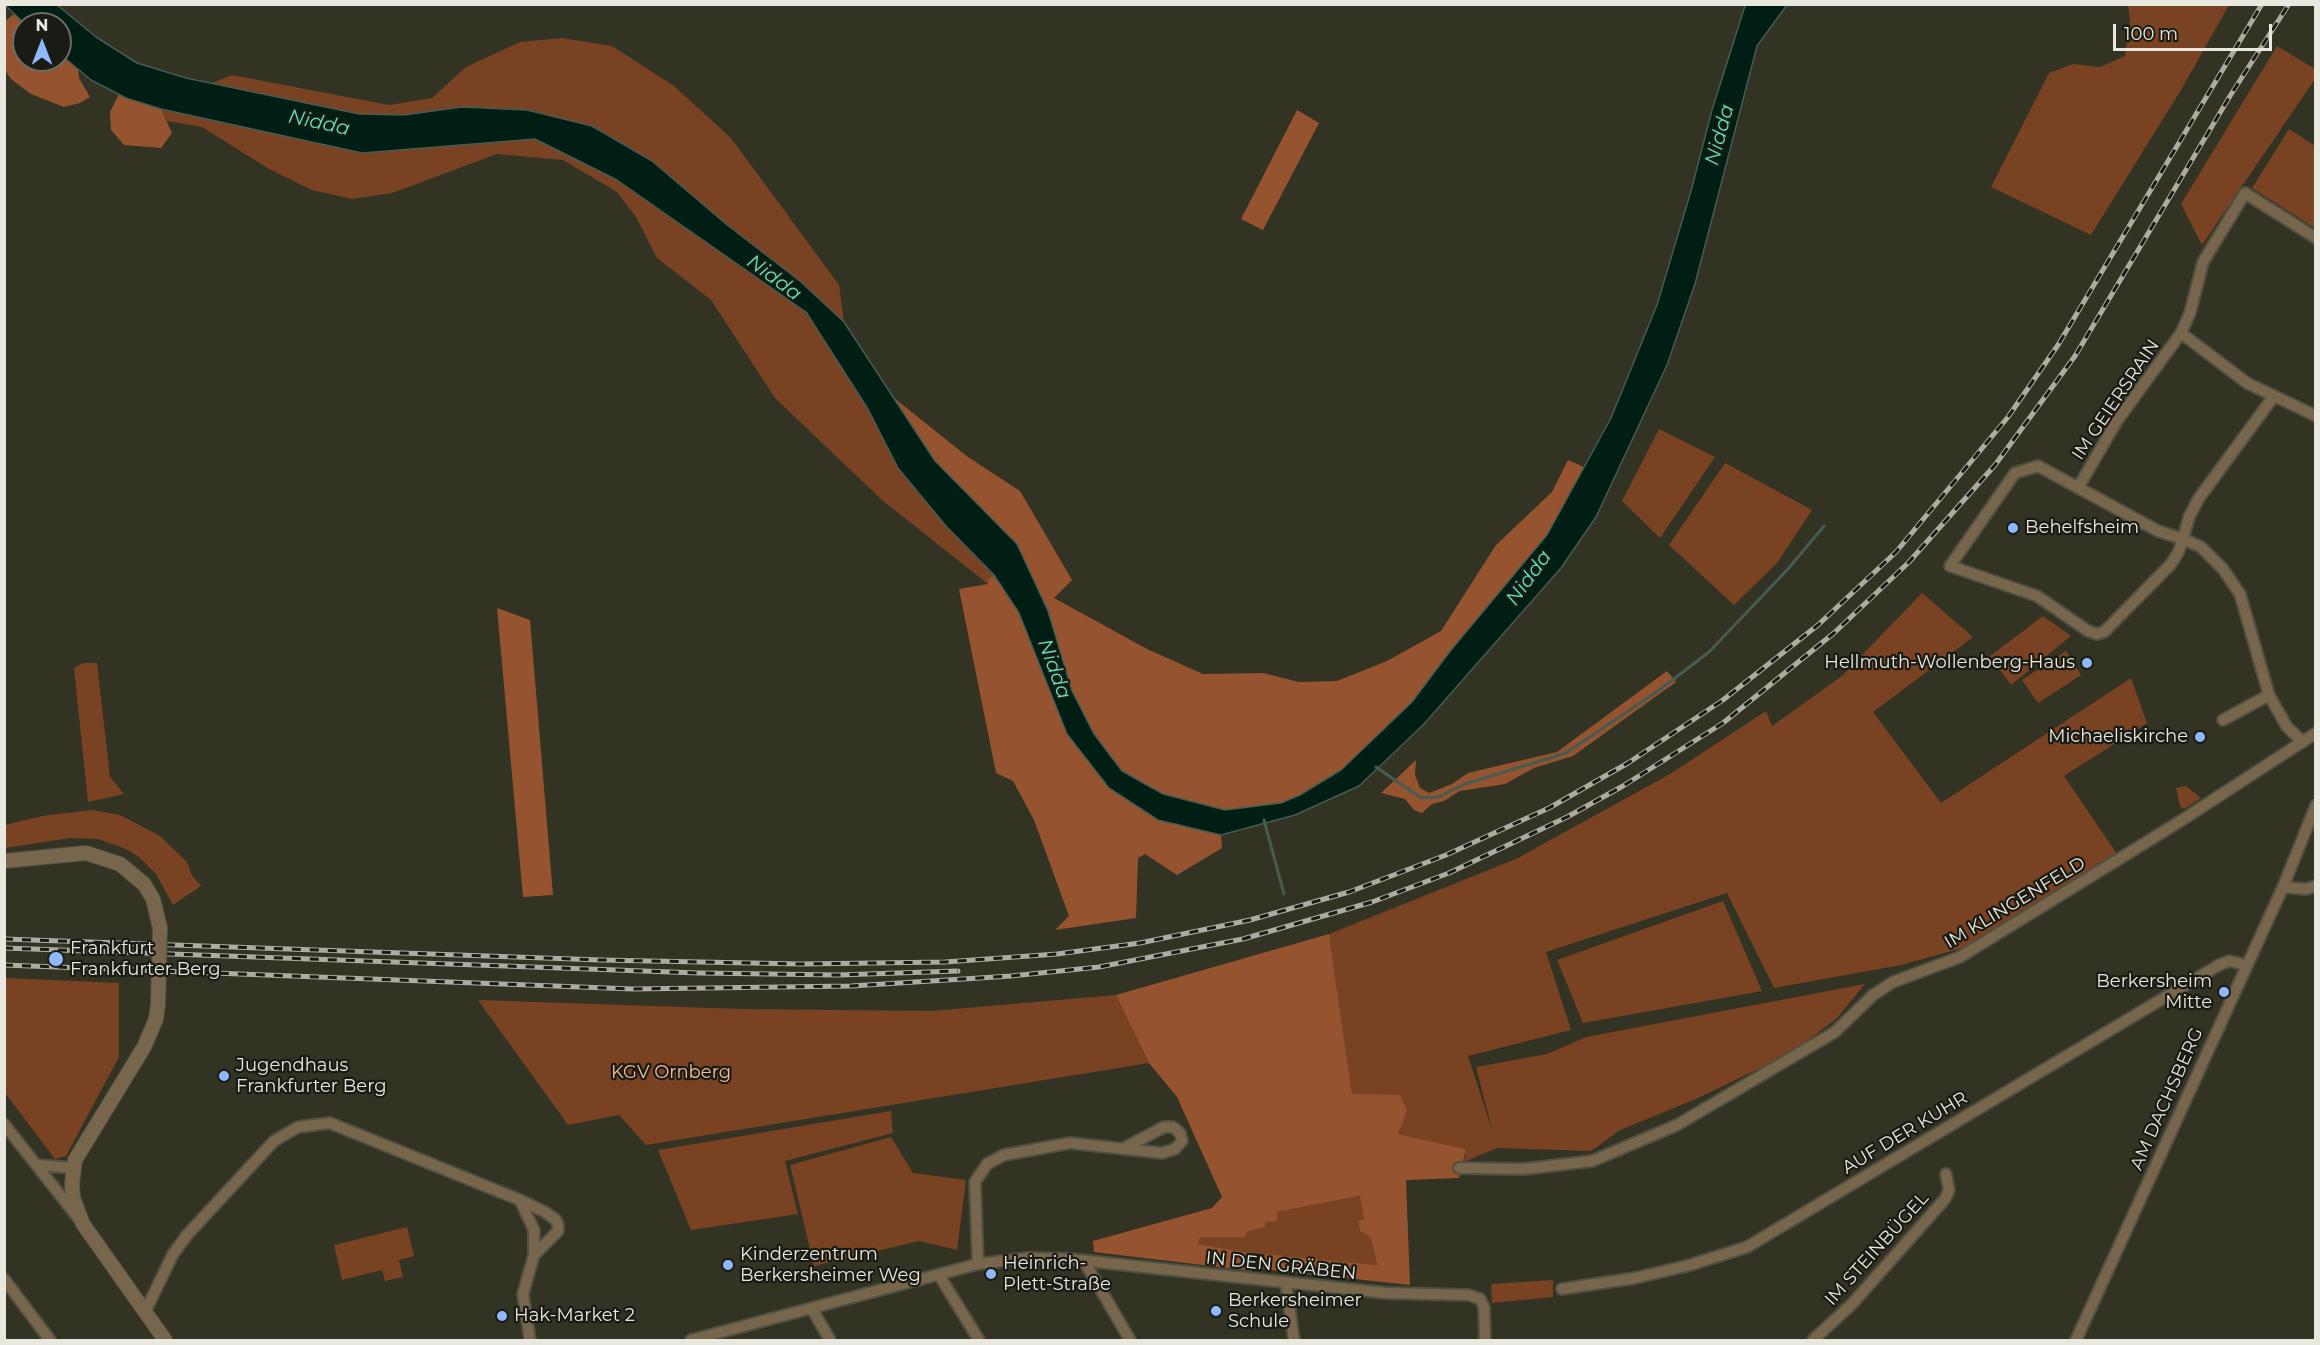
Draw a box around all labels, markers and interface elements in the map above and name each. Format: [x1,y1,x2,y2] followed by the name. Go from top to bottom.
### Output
[12,12,72,72] north arrow
[2116,12,2275,50] scale bar
[36,16,48,35] text: N
[2124,23,2178,45] text: 100 m
[1700,102,1740,168] water label: Nidda
[286,105,352,141] water label: Nidda
[742,250,806,306] water label: Nidda
[2068,336,2164,464] street label: IM GEIERSRAIN
[2025,517,2139,539] place label: Behelfsheim
[2006,521,2020,535] marker: Behelfsheim
[1501,546,1557,610] water label: Nidda
[1032,636,1076,702] water label: Nidda
[1824,652,2075,674] place label: Hellmuth-Wollenberg-Haus
[2080,656,2094,670] marker: Hellmuth-Wollenberg-Haus
[2048,726,2188,748] place label: Michaeliskirche
[2193,730,2207,744] marker: Michaeliskirche
[1941,852,2089,954] street label: IM KLINGENFELD
[70,938,220,980] place label: Frankfurt Frankfurter Berg
[47,950,65,968] marker: Frankfurt Frankfurter Berg
[2096,971,2212,1014] place label: Berkersheim Mitte
[2217,985,2231,999] marker: Berkersheim Mitte
[2126,1025,2208,1173] street label: AM DACHSBERG
[236,1055,386,1098] place label: Jugendhaus Frankfurter Berg
[611,1062,731,1084] park label: KGV Ornberg
[217,1069,231,1083] marker: Jugendhaus Frankfurter Berg
[1839,1087,1971,1179] street label: AUF DER KUHR
[1820,1188,1934,1310] street label: IM STEINBÜGEL
[740,1244,921,1286] place label: Kinderzentrum Berkersheimer Weg
[1205,1247,1357,1285] street label: IN DEN GRÄBEN
[1003,1253,1111,1296] place label: Heinrich- Plett-Straße
[721,1258,735,1272] marker: Kinderzentrum Berkersheimer Weg
[984,1267,998,1281] marker: Heinrich- Plett-Straße
[1228,1290,1362,1332] place label: Berkersheimer Schule
[1209,1304,1223,1318] marker: Berkersheimer Schule
[514,1305,635,1327] place label: Hak-Market 2
[495,1309,509,1323] marker: Hak-Market 2

